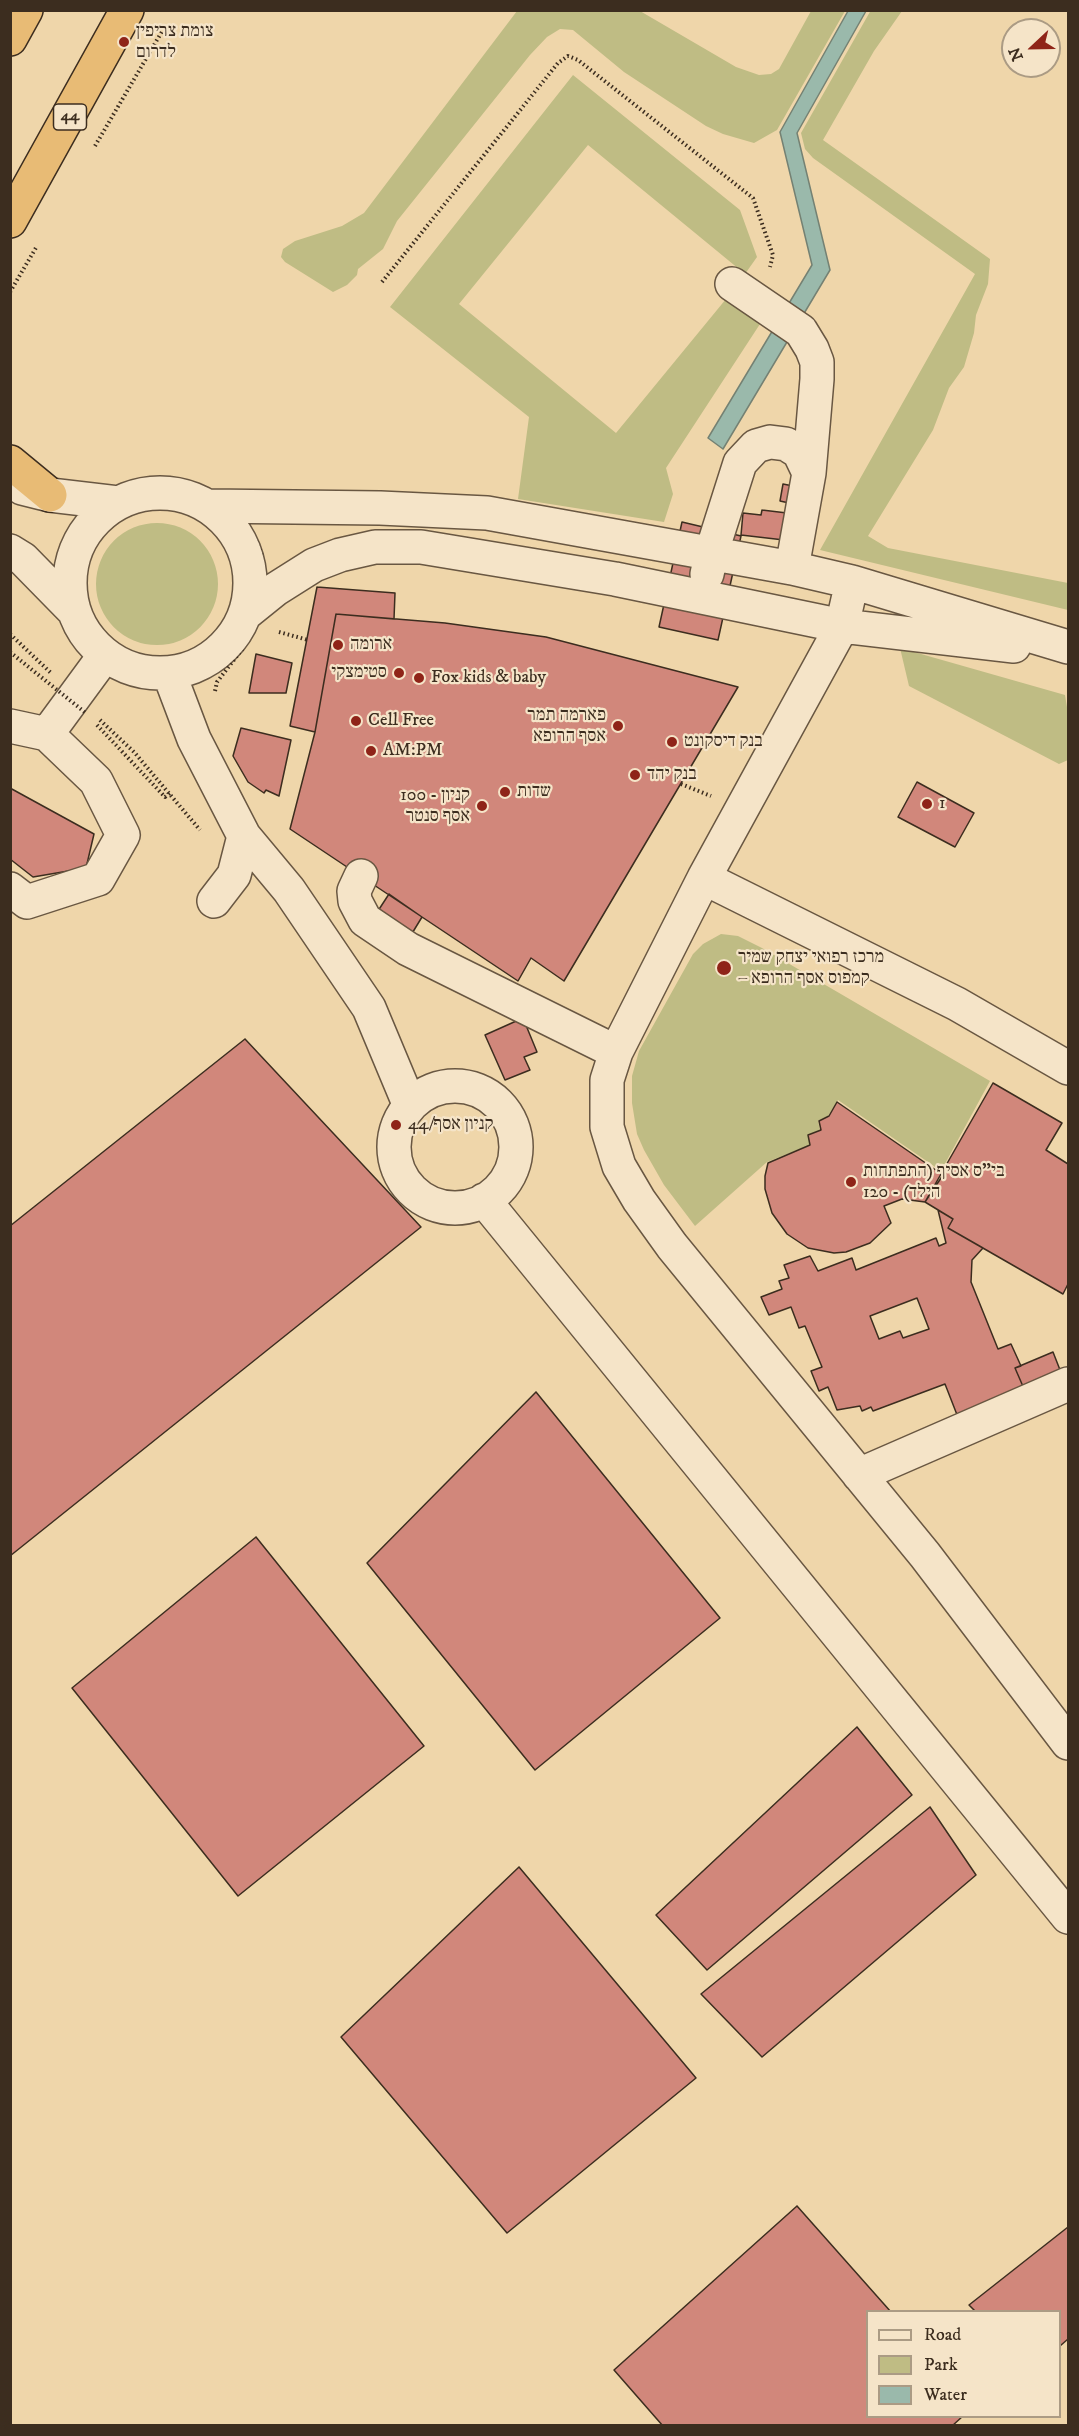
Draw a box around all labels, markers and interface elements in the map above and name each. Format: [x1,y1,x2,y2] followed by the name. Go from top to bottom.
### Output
[1001,18,1061,78] north arrow
[136,21,214,63] place label: צומת צריפין לדרום
[117,35,131,49] marker: צומת צריפין לדרום
[1004,44,1028,64] text: N
[54,104,86,130] road number: 44
[350,634,392,656] place label: ארומה
[331,638,345,652] marker: ארומה
[331,662,387,684] place label: סטימצקי
[392,666,406,680] marker: סטימצקי
[431,667,546,689] place label: Fox kids & baby
[412,671,426,685] marker: Fox kids & baby
[527,705,606,748] place label: פארמה תמר אסף הרופא
[368,710,434,732] place label: Cell Free
[349,714,363,728] marker: Cell Free
[611,719,625,733] marker: פארמה תמר אסף הרופא
[684,731,763,753] place label: בנק דיסקונט
[665,735,679,749] marker: בנק דיסקונט
[383,740,443,762] place label: AM:PM
[364,744,378,758] marker: AM:PM
[647,764,697,786] place label: בנק יהד
[628,768,642,782] marker: בנק יהד
[517,781,551,803] place label: שדות
[400,785,470,828] place label: 100 - קניון אסף סנטר
[498,785,512,799] marker: שדות
[939,793,946,815] place label: 1
[920,797,934,811] marker: 1
[475,799,489,813] marker: 100 - קניון אסף סנטר
[738,947,884,990] place label: מרכז רפואי יצחק שמיר – קמפוס אסף הרופא
[715,959,733,977] marker: מרכז רפואי יצחק שמיר – קמפוס אסף הרופא
[408,1114,494,1136] place label: קניון אסף/44
[389,1118,403,1132] marker: קניון אסף/44
[863,1161,1005,1204] place label: בי"ס אסיף (התפתחות הילד) - 120
[844,1175,858,1189] marker: בי"ס אסיף (התפתחות הילד) - 120
[866,2310,1061,2418] legend
[924,2324,961,2346] text: Road
[924,2354,958,2376] text: Park
[924,2384,967,2406] text: Water

